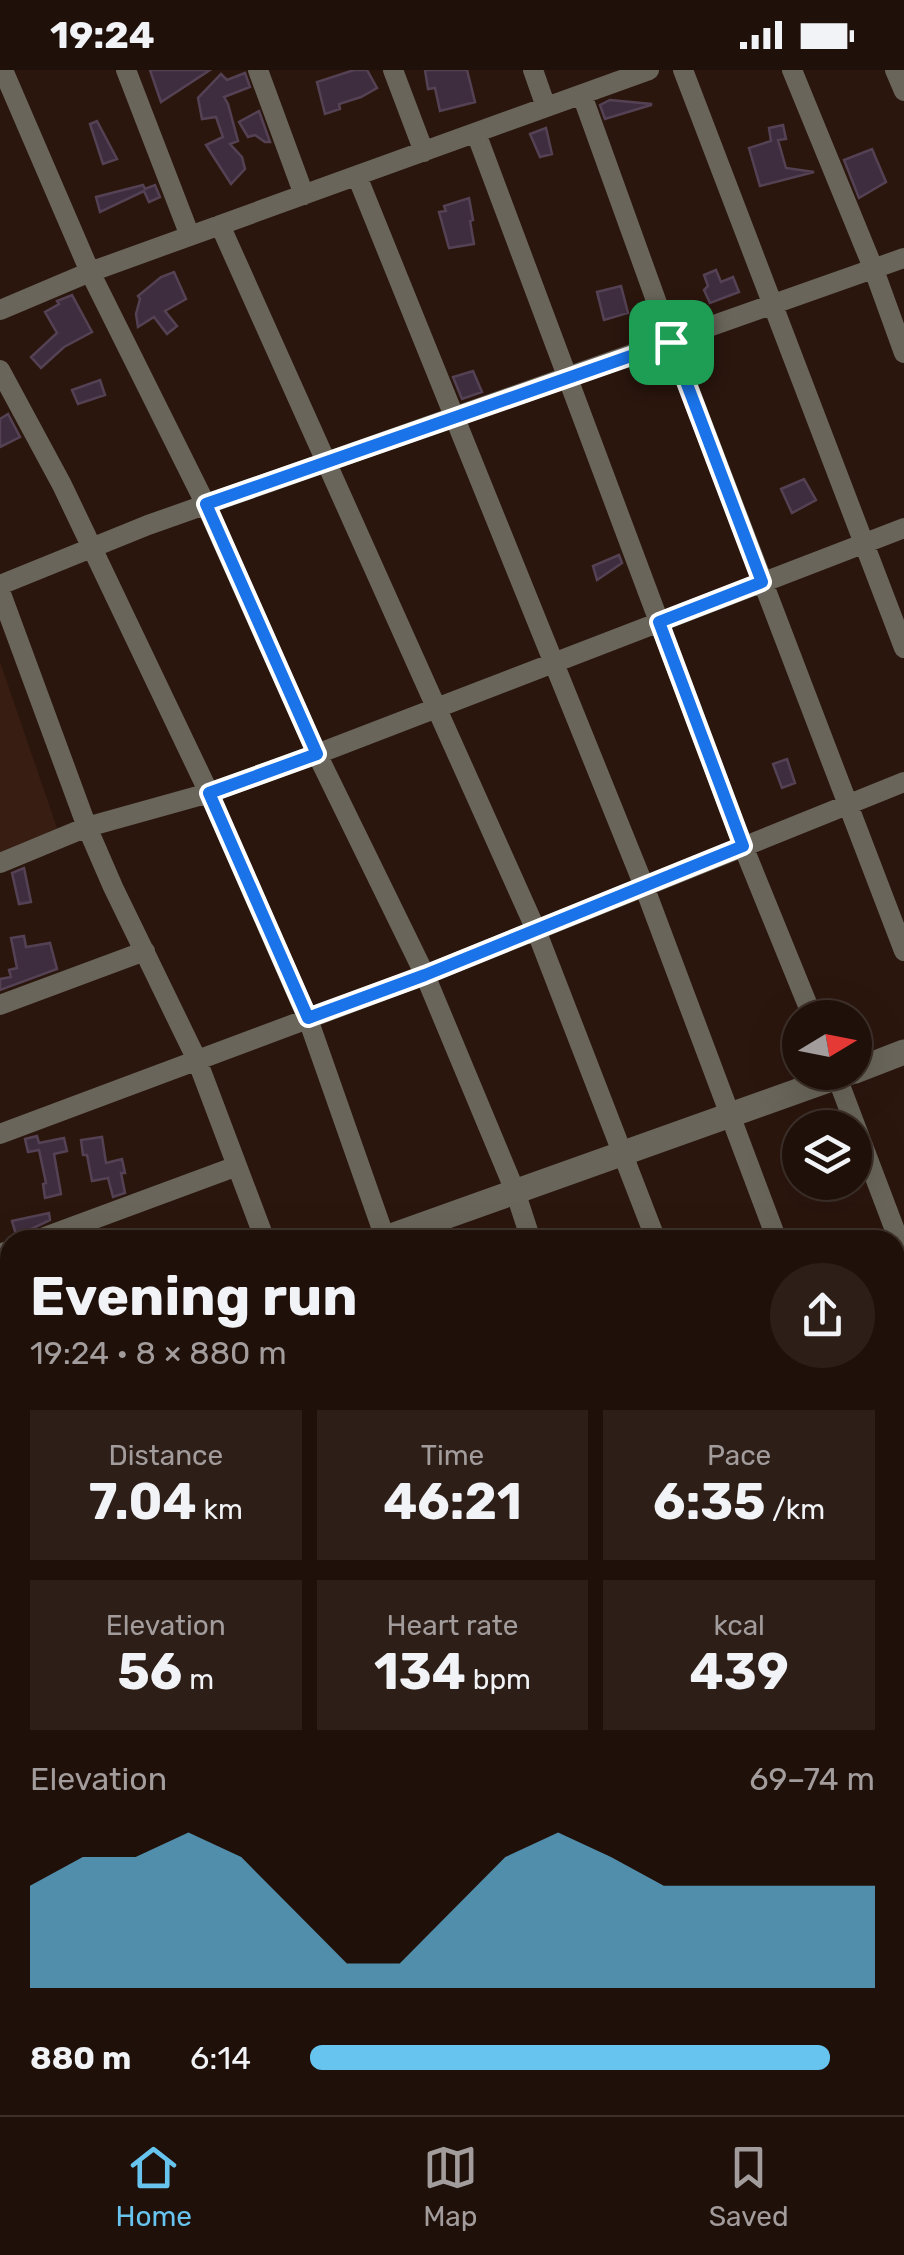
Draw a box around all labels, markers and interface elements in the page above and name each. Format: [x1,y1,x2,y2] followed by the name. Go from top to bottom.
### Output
[50,12,155,58] text: 19:24
[629,300,714,385] pin
[644,315,699,370] icon: arrive
[782,1000,872,1090] north arrow
[782,1000,872,1200] map controls
[782,1110,872,1200] button: layers
[770,1263,875,1368] button: share
[30,1264,358,1329] text: Evening run
[30,1334,287,1372] text: 19:24 · 8 × 880 m
[108,1439,223,1472] text: Distance
[421,1439,484,1472] text: Time
[707,1439,771,1472] text: Pace
[89,1472,197,1532] text: 7.04
[383,1472,522,1532] text: 46:21
[653,1472,766,1532] text: 6:35
[197,1493,243,1526] text: km
[766,1493,825,1526] text: /km
[106,1609,226,1642] text: Elevation
[387,1609,518,1642] text: Heart rate
[713,1609,765,1642] text: kcal
[118,1642,182,1702] text: 56
[374,1642,466,1702] text: 134
[690,1642,789,1702] text: 439
[182,1663,214,1696] text: m
[466,1663,531,1696] text: bpm
[30,1760,167,1798] text: Elevation
[749,1760,875,1798] text: 69–74 m
[30,2039,131,2077] text: 880 m
[190,2039,251,2077] text: 6:14
[115,2140,192,2233] tab: Home
[423,2140,478,2233] tab: Map
[709,2140,789,2233] tab: Saved

